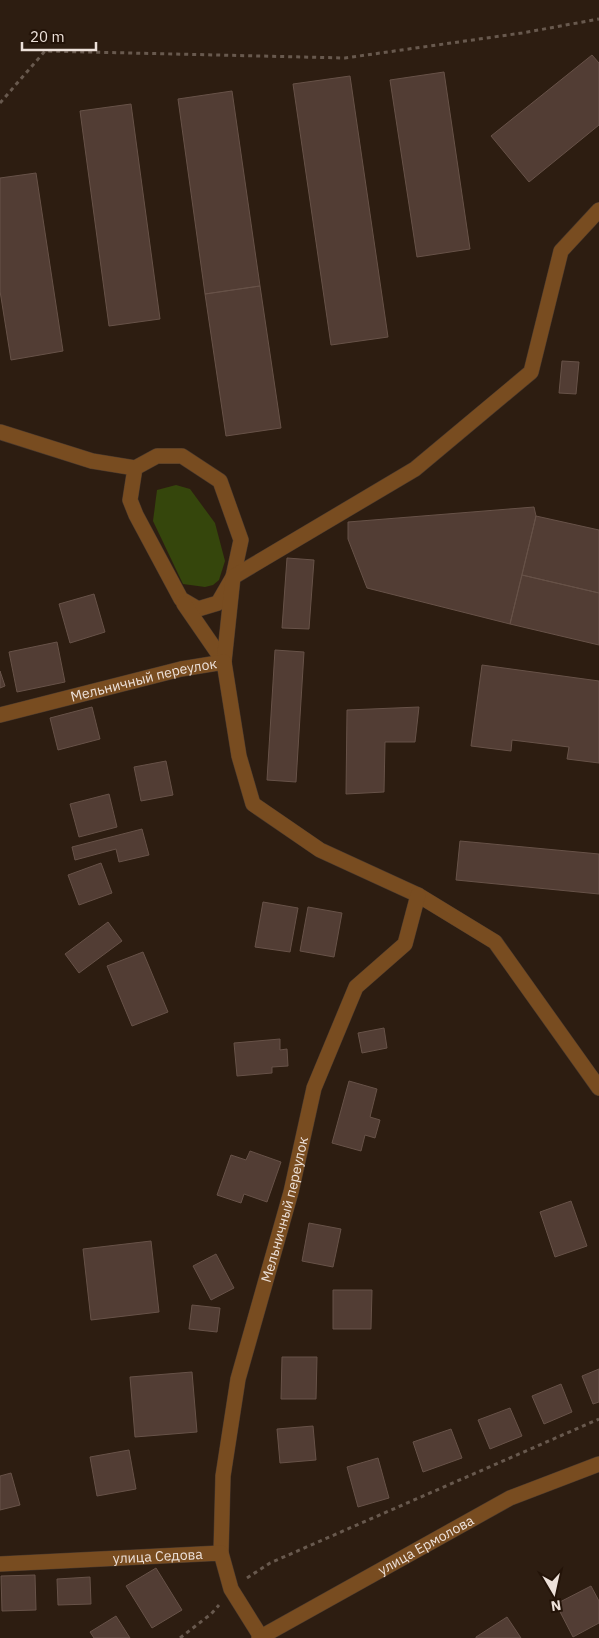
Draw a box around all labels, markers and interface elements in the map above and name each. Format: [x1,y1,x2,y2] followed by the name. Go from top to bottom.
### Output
[22,20,96,52] scale bar
[30,27,65,46] text: 20 m
[69,654,218,706] street label: Мельничный переулок
[257,1135,312,1284] street label: Мельничный переулок
[375,1511,477,1579] street label: улица Ермолова
[112,1545,204,1567] street label: улица Седова
[529,1568,579,1618] north arrow
[550,1596,562,1616] text: N

